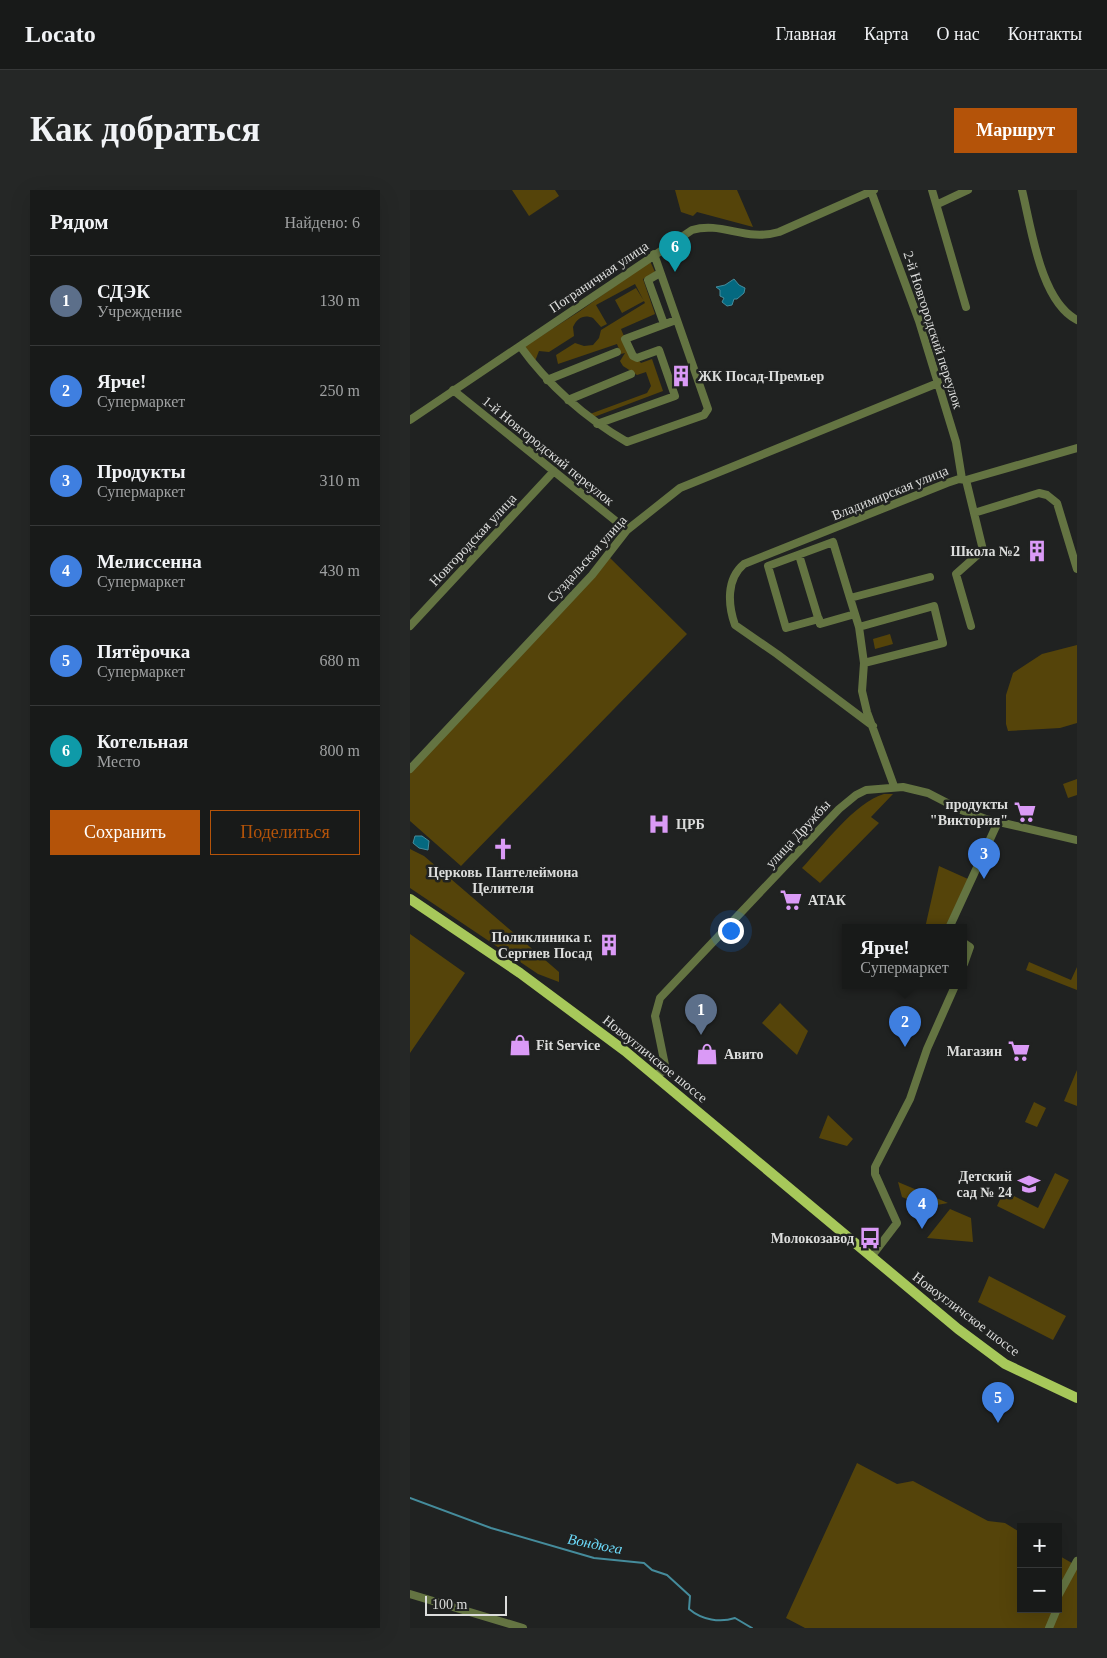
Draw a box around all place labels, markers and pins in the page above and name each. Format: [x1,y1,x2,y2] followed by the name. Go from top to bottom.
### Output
[659,231,691,272] pin: 6
[668,363,694,389] building icon: ЖК Посад-Премьер
[698,369,825,384] place label: ЖК Посад-Премьер
[1024,538,1050,564] building icon: Школа №2
[951,544,1020,559] place label: Школа №2
[930,797,1008,828] place label: продукты "Виктория"
[1012,799,1038,825] supermarket icon: продукты "Виктория"
[646,811,672,837] hospital icon: ЦРБ
[676,817,705,832] place label: ЦРБ
[490,836,516,862] church icon: Церковь Пантелеймона Целителя
[968,838,1000,879] pin: 3
[428,865,578,896] place label: Церковь Пантелеймона Целителя
[778,887,804,913] supermarket icon: АТАК
[808,893,847,908] place label: АТАК
[492,930,592,961] place label: Поликлиника г. Сергиев Посад
[596,932,622,958] building icon: Поликлиника г. Сергиев Посад
[685,994,717,1035] pin: 1
[889,1006,921,1047] pin: 2
[507,1032,533,1058] shop icon: Fit Service
[536,1038,600,1053] place label: Fit Service
[1006,1038,1032,1064] supermarket icon: Магазин
[694,1041,720,1067] shop icon: Авито
[947,1044,1002,1059] place label: Магазин
[724,1047,763,1062] place label: Авито
[956,1169,1012,1200] place label: Детский сад № 24
[1016,1171,1042,1197] school or university icon: Детский сад № 24
[906,1188,938,1229] pin: 4
[857,1225,883,1251] bus stop icon: Молокозавод
[771,1231,854,1246] place label: Молокозавод
[982,1382,1014,1423] pin: 5

